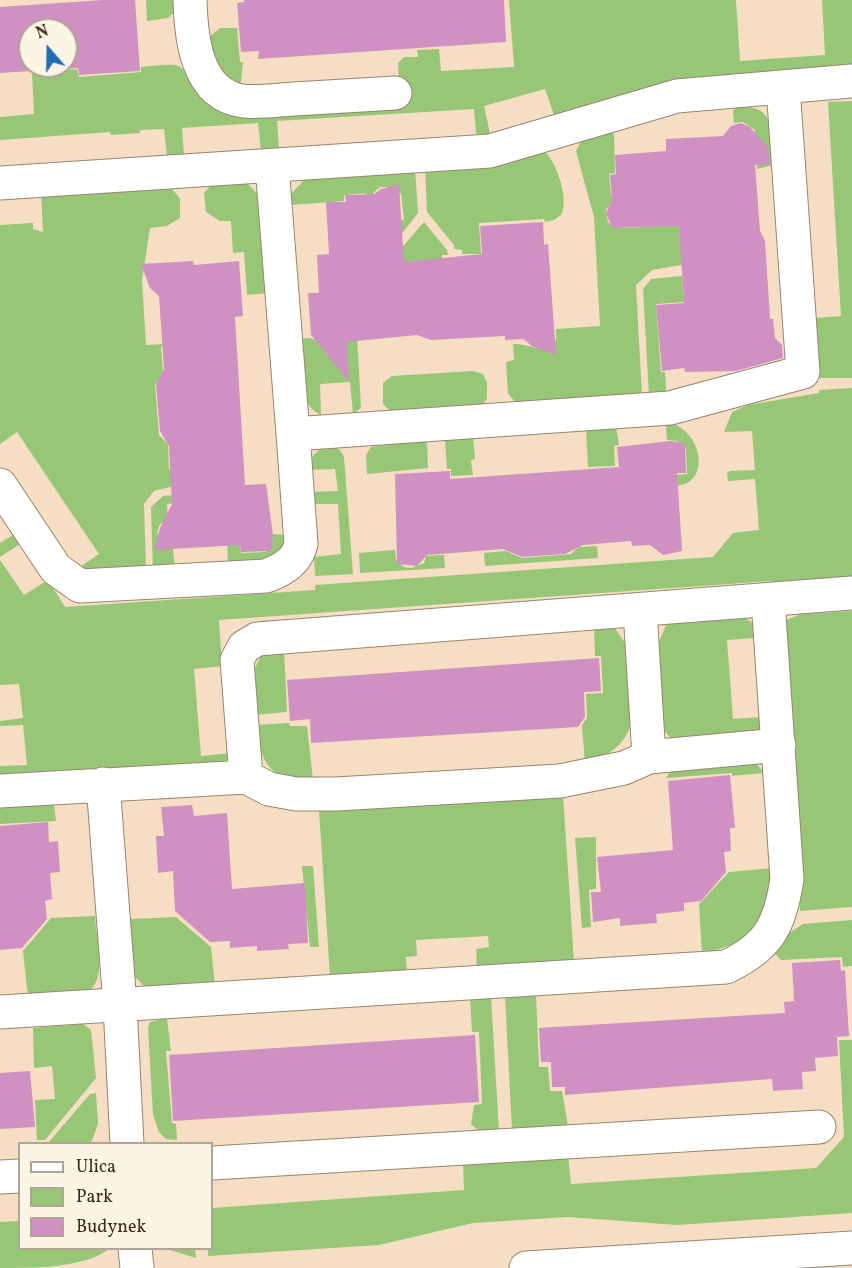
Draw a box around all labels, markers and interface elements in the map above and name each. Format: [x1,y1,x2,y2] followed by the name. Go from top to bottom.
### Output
[18,18,78,78] north arrow
[33,21,52,45] text: N
[18,1142,213,1250] legend
[76,1155,116,1180] text: Ulica
[76,1185,113,1210] text: Park
[76,1215,146,1240] text: Budynek

